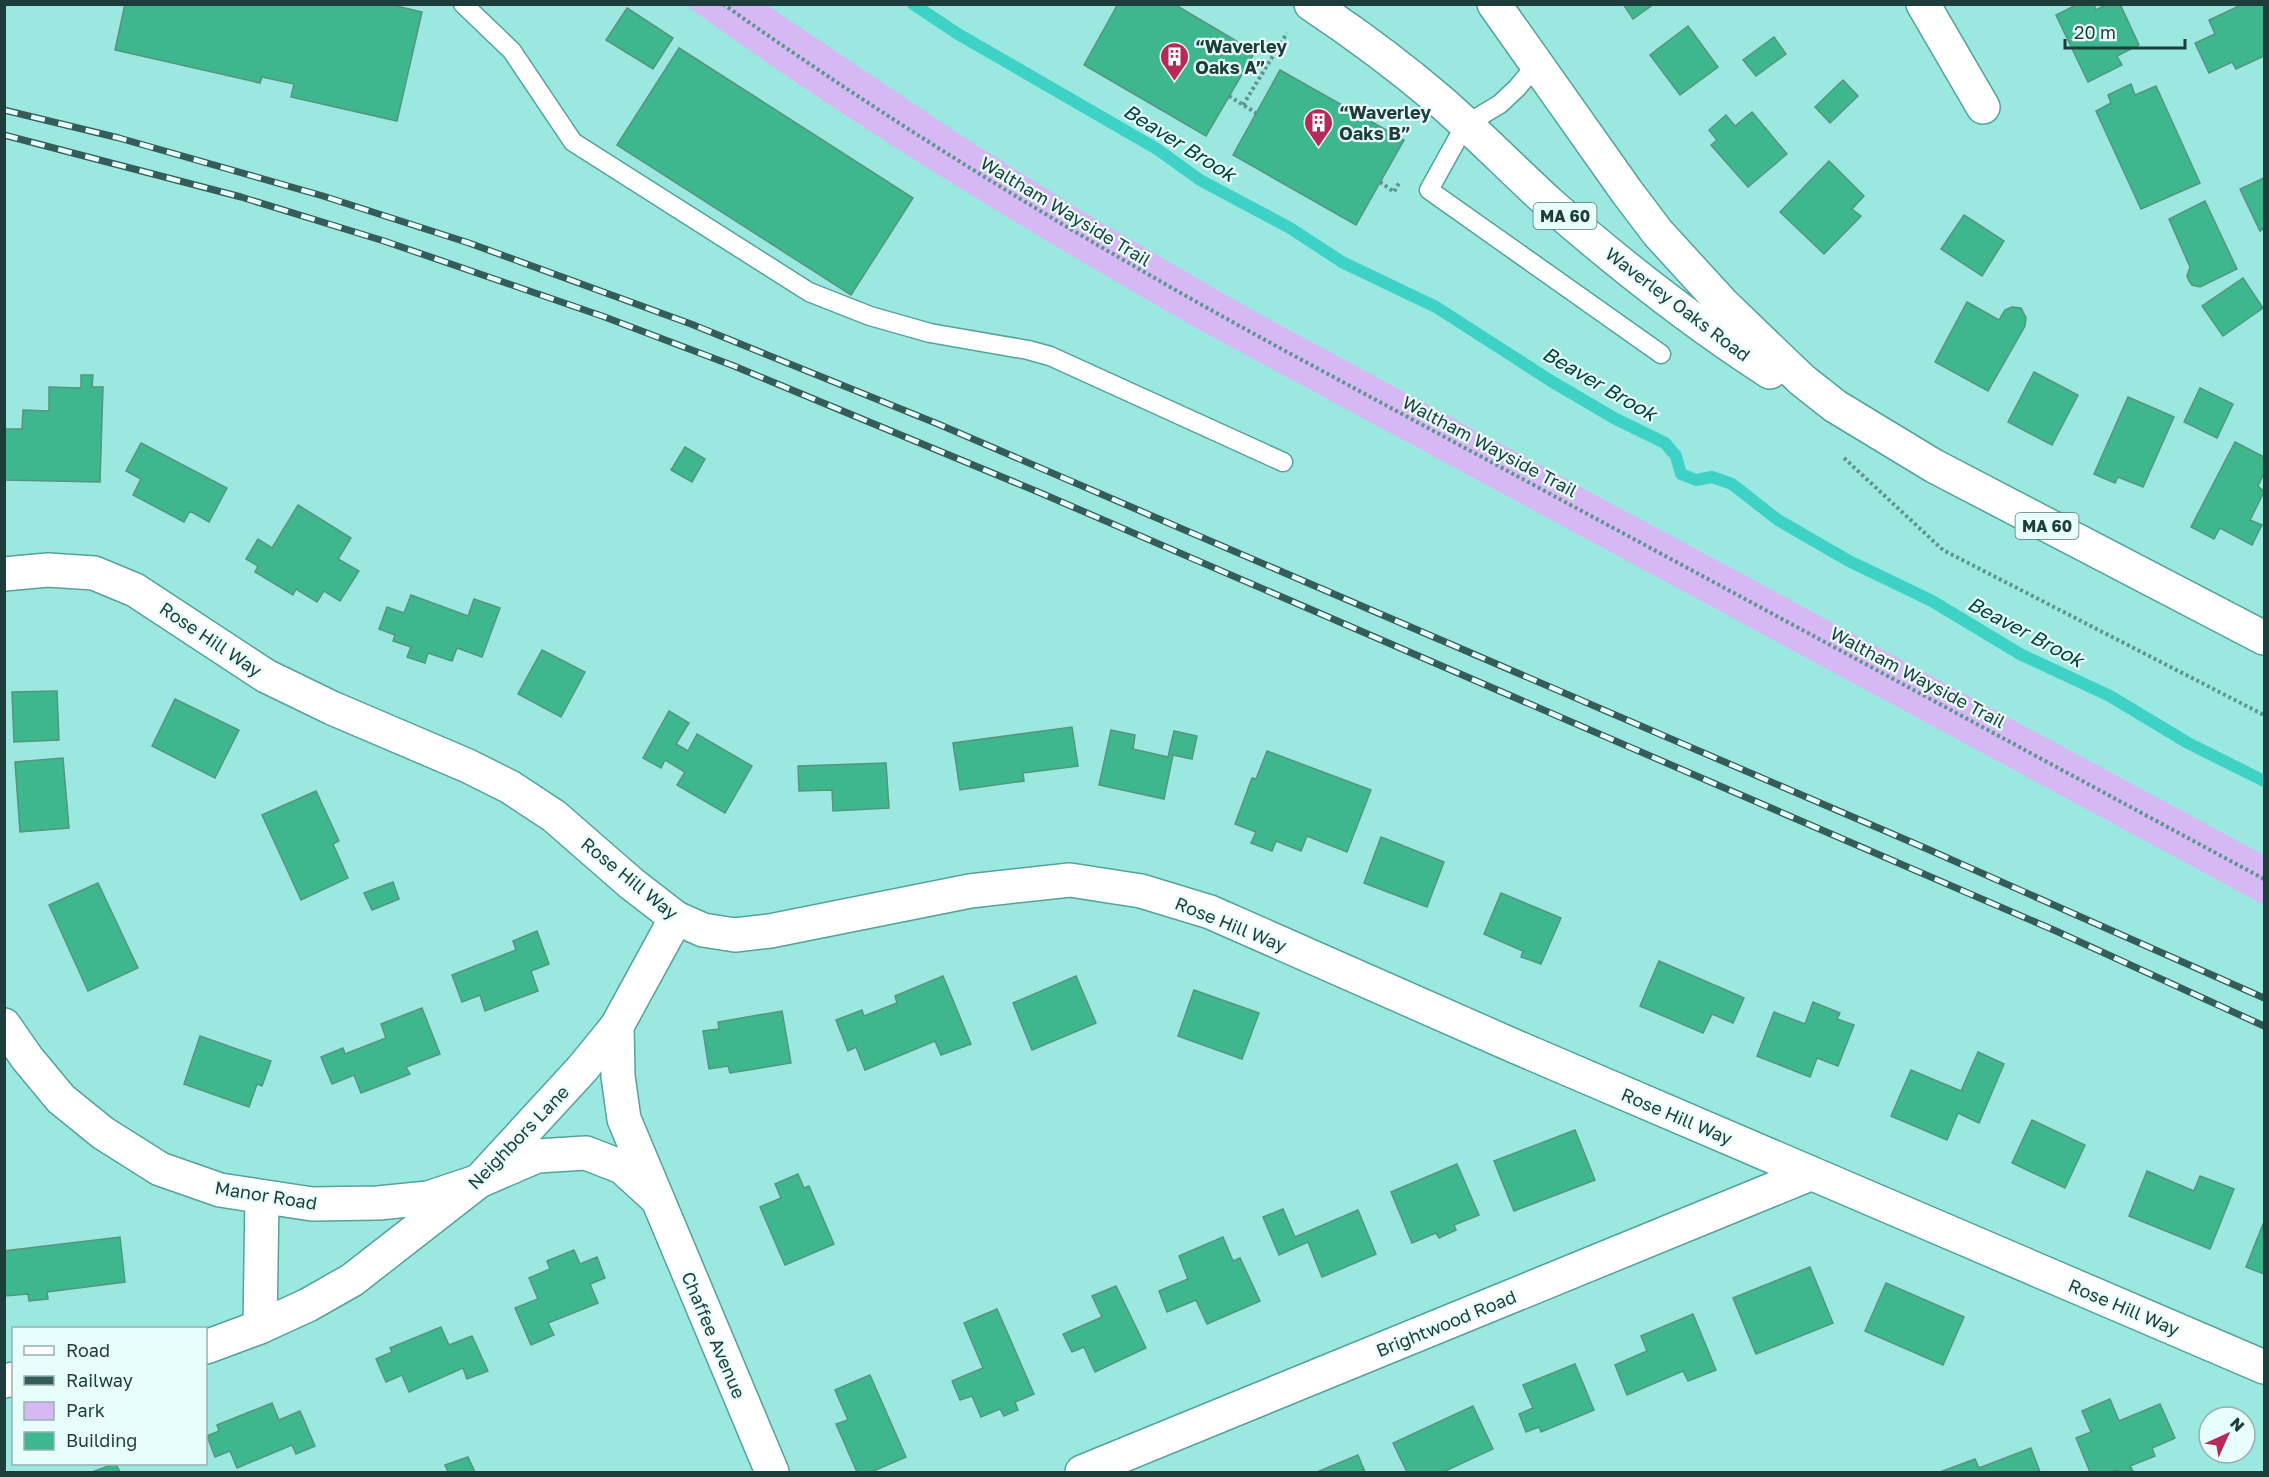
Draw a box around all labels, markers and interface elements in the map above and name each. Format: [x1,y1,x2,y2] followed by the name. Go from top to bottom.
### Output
[2065,12,2185,50] scale bar
[2074,21,2116,43] text: 20 m
[1195,35,1287,78] place label: “Waverley Oaks A”
[1158,40,1190,82] building icon: “Waverley Oaks A”
[1120,98,1243,187] water label: Beaver Brook
[1339,101,1431,144] place label: “Waverley Oaks B”
[1302,106,1334,148] building icon: “Waverley Oaks B”
[977,151,1155,271] street label: Waltham Wayside Trail
[1534,203,1596,229] road number: MA 60
[1601,242,1755,366] street label: Waverley Oaks Road
[1539,341,1664,427] water label: Beaver Brook
[1399,391,1581,502] street label: Waltham Wayside Trail
[2016,513,2078,539] road number: MA 60
[1964,590,2090,673] water label: Beaver Brook
[156,597,266,681] street label: Rose Hill Way
[1827,622,2009,733] street label: Waltham Wayside Trail
[577,832,683,924] street label: Rose Hill Way
[1172,892,1290,956] street label: Rose Hill Way
[463,1080,573,1194] street label: Neighbors Lane
[1618,1083,1736,1149] street label: Rose Hill Way
[213,1176,319,1214] street label: Manor Road
[677,1268,751,1402] street label: Chaffee Avenue
[2065,1274,2183,1340] street label: Rose Hill Way
[1373,1285,1519,1361] street label: Brightwood Road
[12,1327,207,1465] legend
[66,1339,110,1361] text: Road
[66,1369,133,1391] text: Railway
[66,1399,105,1421] text: Park
[2197,1405,2257,1465] north arrow
[2226,1413,2249,1436] text: N
[66,1429,137,1451] text: Building

